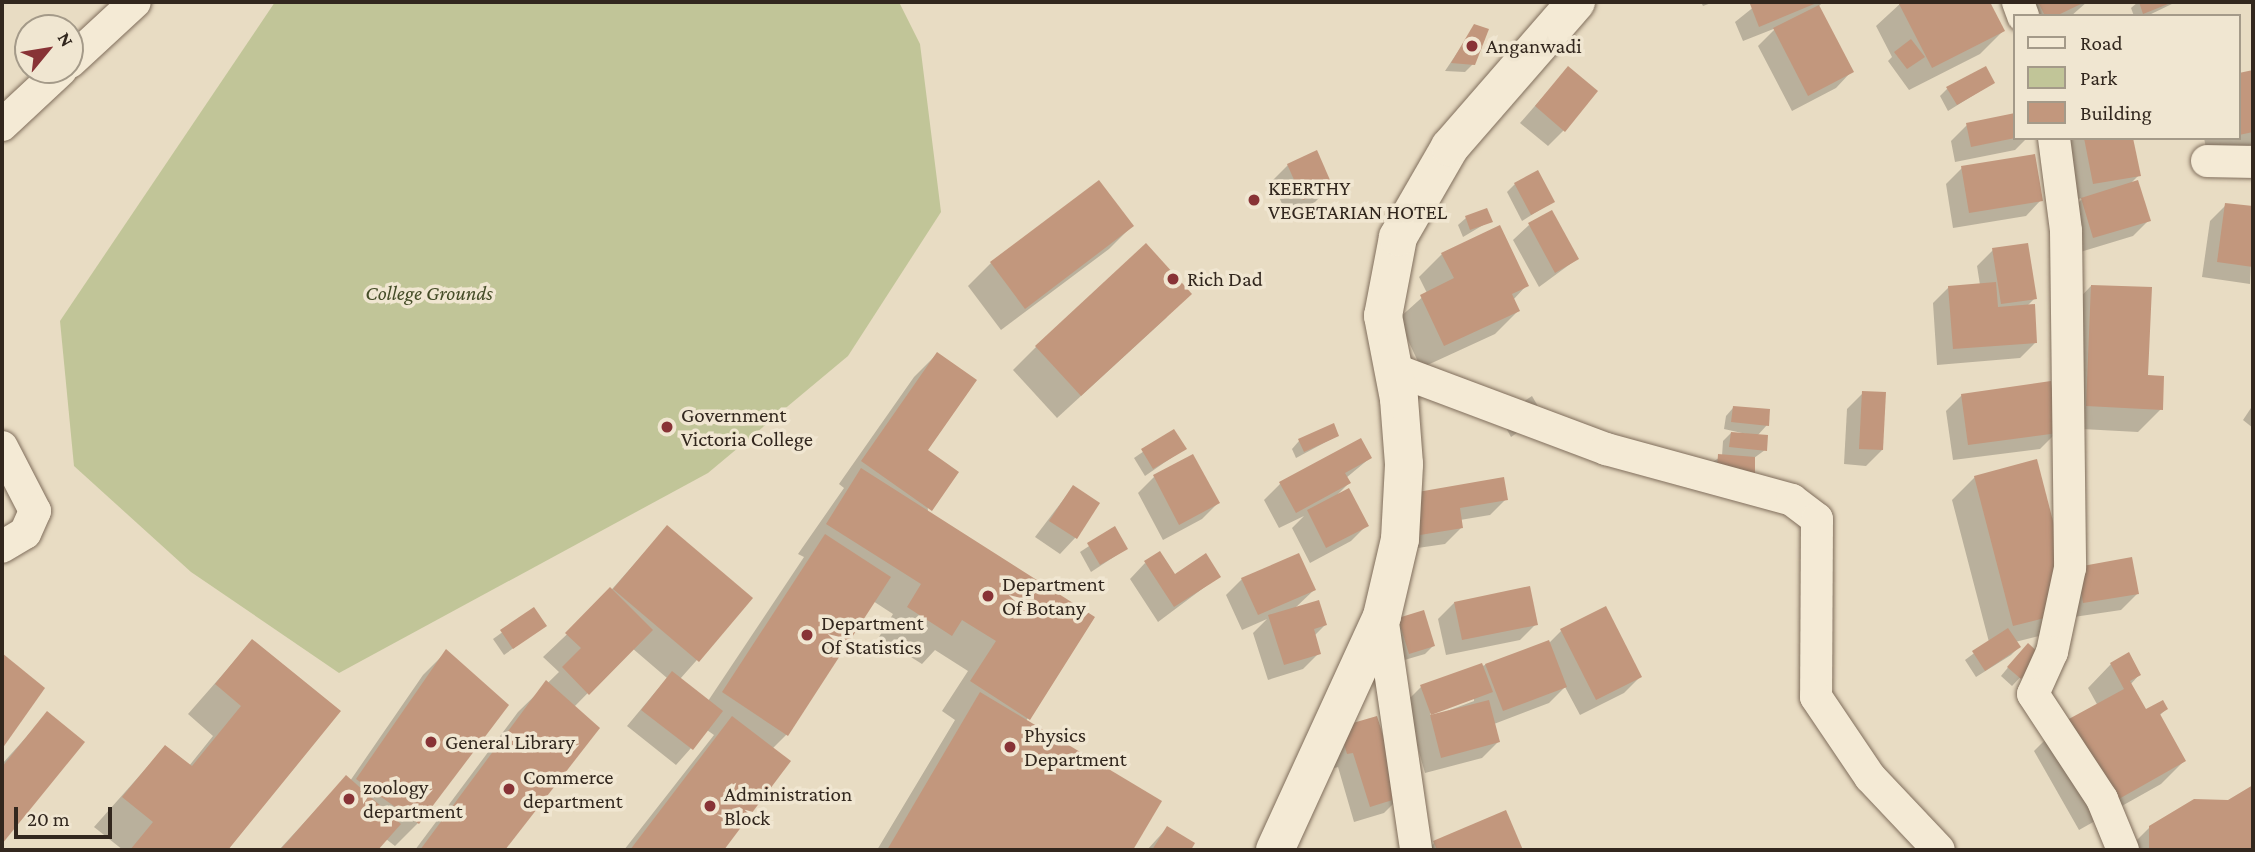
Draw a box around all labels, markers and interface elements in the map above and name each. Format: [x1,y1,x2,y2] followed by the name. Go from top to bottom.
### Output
[14,14,84,84] north arrow
[2014,14,2241,140] legend
[54,28,78,50] text: N
[2080,31,2123,55] text: Road
[1486,33,1582,59] place label: Anganwadi
[1464,38,1480,54] marker: Anganwadi
[2080,66,2117,90] text: Park
[2080,101,2152,125] text: Building
[1268,175,1447,225] place label: KEERTHY VEGETARIAN HOTEL
[1246,192,1262,208] marker: KEERTHY VEGETARIAN HOTEL
[1187,266,1263,292] place label: Rich Dad
[1165,271,1181,287] marker: Rich Dad
[365,280,493,306] park label: College Grounds
[681,402,813,452] place label: Government Victoria College
[659,419,675,435] marker: Government Victoria College
[1002,571,1105,621] place label: Department Of Botany
[980,588,996,604] marker: Department Of Botany
[821,610,924,660] place label: Department Of Statistics
[799,627,815,643] marker: Department Of Statistics
[1024,722,1127,772] place label: Physics Department
[445,729,575,755] place label: General Library
[423,734,439,750] marker: General Library
[1002,739,1018,755] marker: Physics Department
[523,764,623,814] place label: Commerce department
[363,774,463,824] place label: zoology department
[501,781,517,797] marker: Commerce department
[724,781,852,831] place label: Administration Block
[341,791,357,807] marker: zoology department
[18,792,116,836] scale bar
[702,798,718,814] marker: Administration Block
[27,807,70,831] text: 20 m

